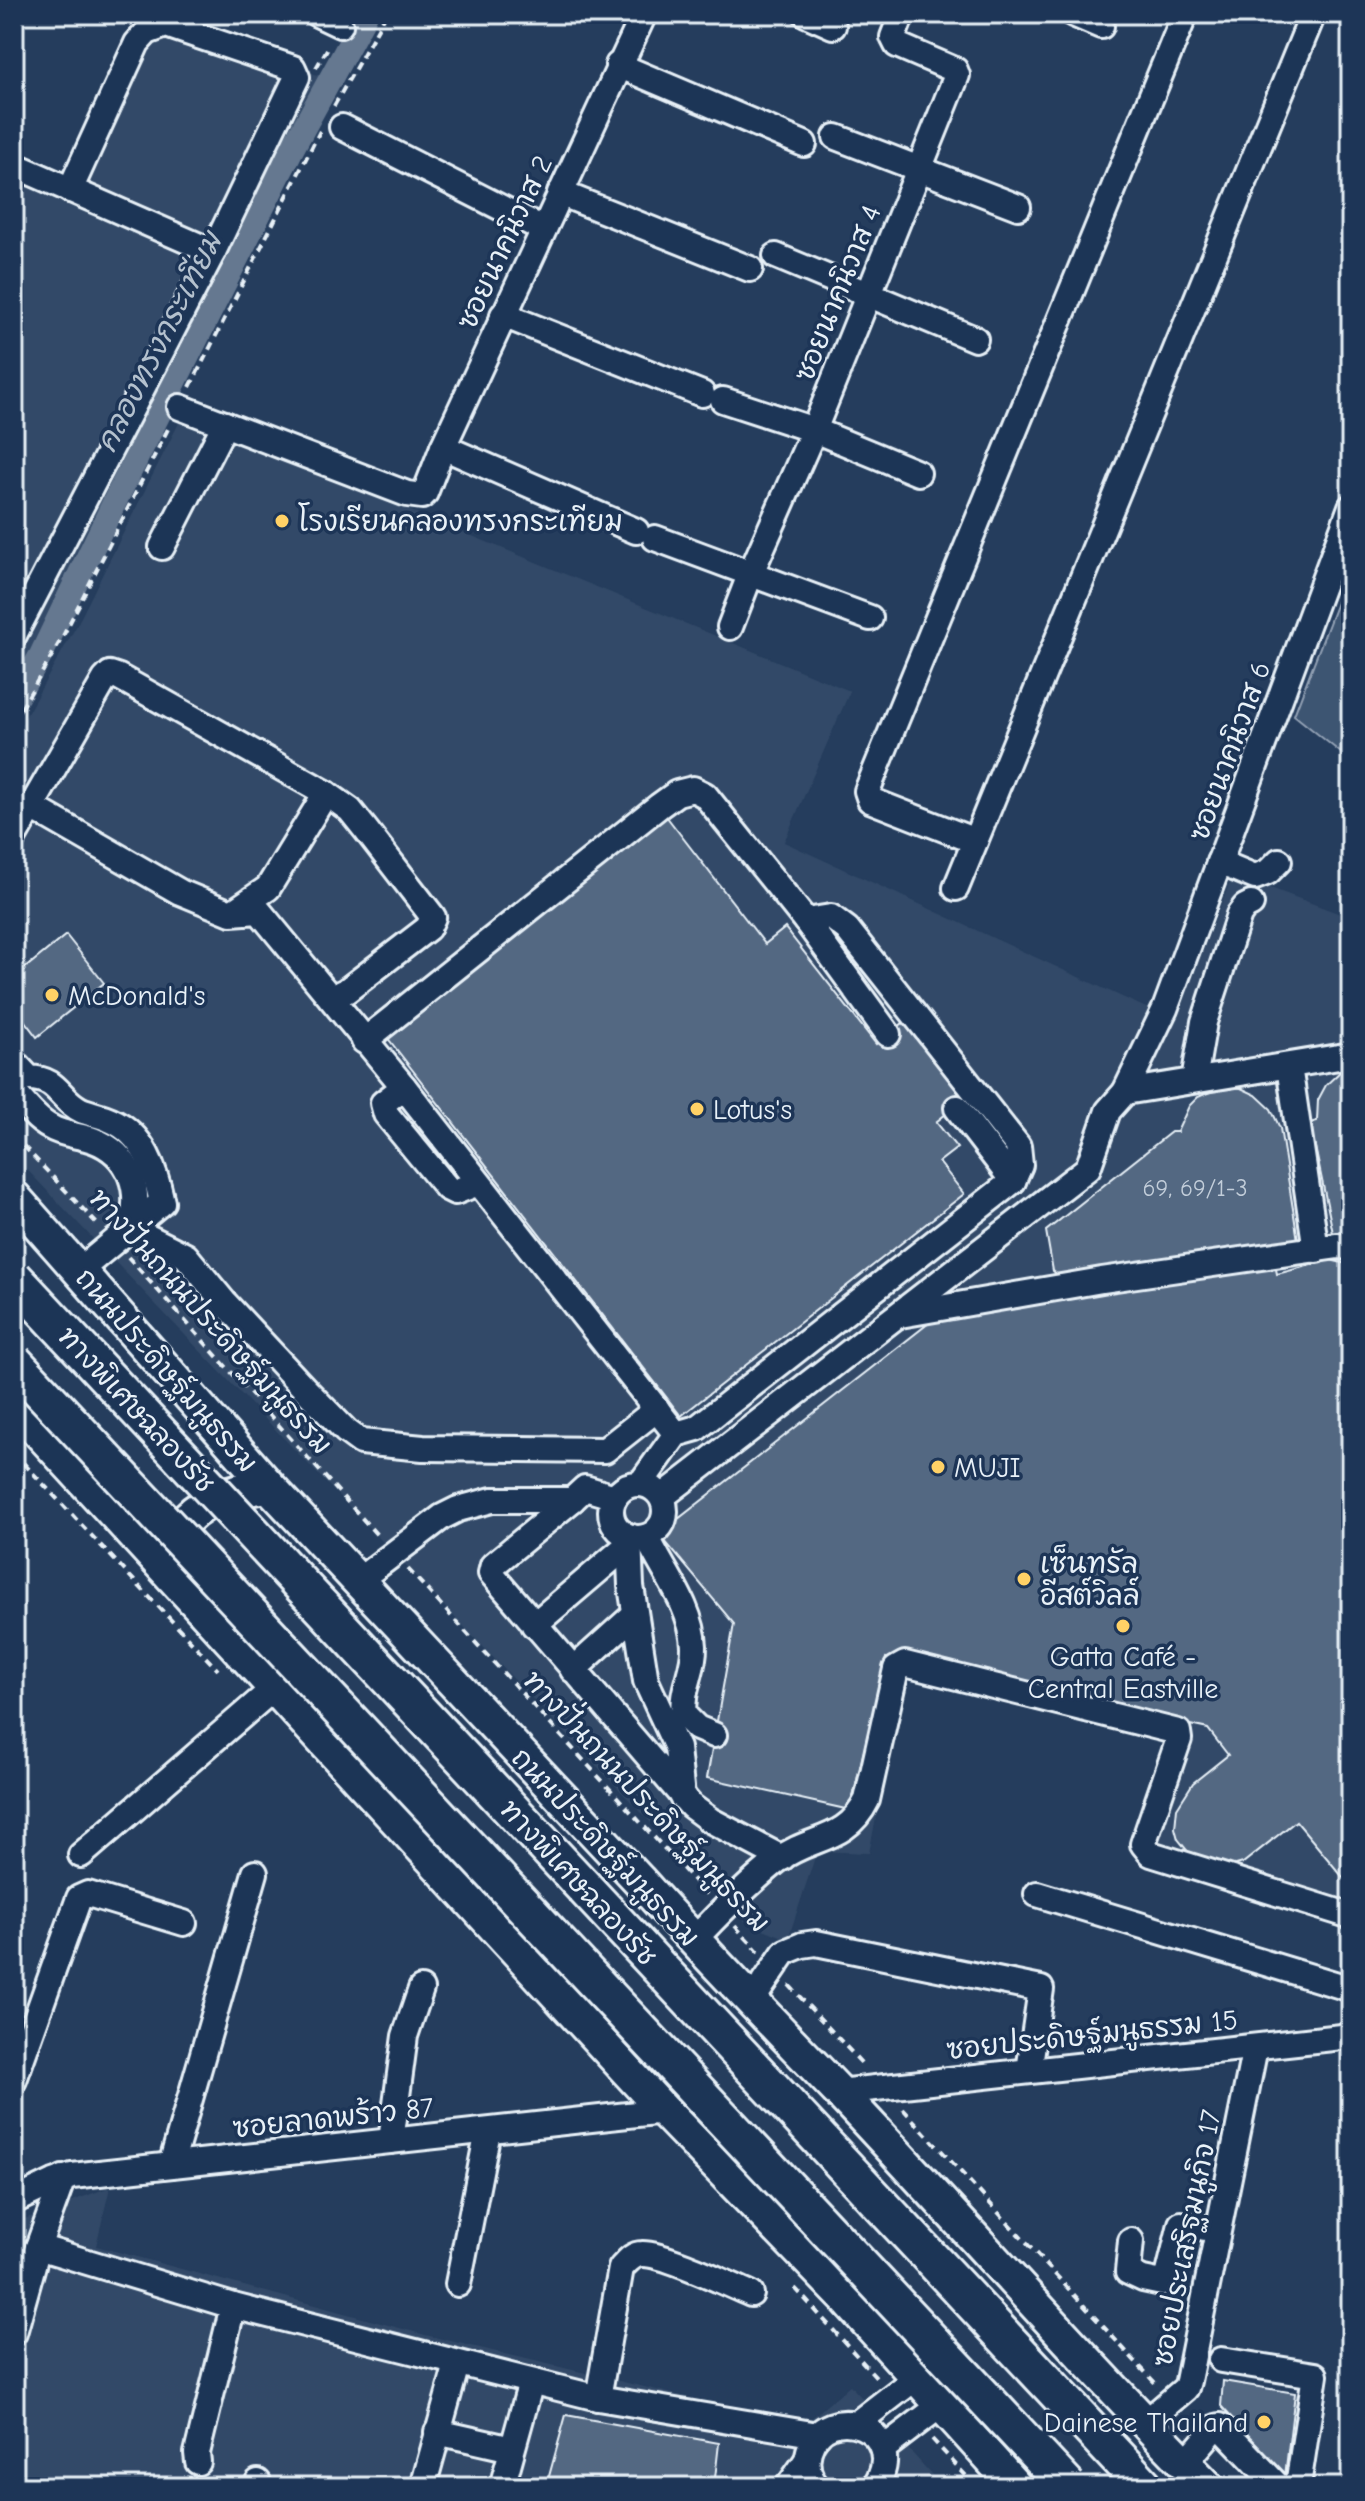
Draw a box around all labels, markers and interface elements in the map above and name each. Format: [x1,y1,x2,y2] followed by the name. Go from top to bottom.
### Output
[450,150,559,334] street label: ซอยนาคนิวาส 2
[787,201,888,386] street label: ซอยนาคนิวาส 4
[87,224,231,458] water label: คลองทรงกระเทียม
[298,502,623,538] place label: โรงเรียนคลองทรงกระเทียม
[273,512,291,530] marker: โรงเรียนคลองทรงกระเทียม
[1182,657,1277,845] street label: ซอยนาคนิวาส 6
[68,980,205,1012] place label: McDonald's
[43,986,61,1004] marker: McDonald's
[713,1094,792,1126] place label: Lotus's
[688,1100,706,1118] marker: Lotus's
[1142,1174,1248,1202] house number: 69, 69/1-3
[83,1181,339,1461] street label: ทางปั่นถนนประดิษฐ์มนูธรรม
[69,1261,265,1479] street label: ถนนประดิษฐ์มนูธรรม
[51,1320,222,1499] street label: ทางพิเศษฉลองรัช
[954,1452,1021,1484] place label: MUJI
[929,1458,947,1476] marker: MUJI
[1040,1544,1140,1612] place label: เซ็นทรัล อีสต์วิลล์
[1015,1570,1033,1588] marker: เซ็นทรัล อีสต์วิลล์
[1114,1617,1132,1635] marker: Gatta Café - Central Eastville
[1028,1641,1218,1705] place label: Gatta Café - Central Eastville
[517,1663,777,1939] street label: ทางปั่นถนนประดิษฐ์มนูธรรม
[505,1740,707,1954] street label: ถนนประดิษฐ์มนูธรรม
[493,1793,664,1972] street label: ทางพิเศษฉลองรัช
[945,2000,1240,2070] street label: ซอยประดิษฐ์มนูธรรม 15
[231,2089,435,2144] street label: ซอยลาดพร้าว 87
[1145,2107,1231,2370] street label: ซอยประเสริฐมนูกิจ 17
[1044,2407,1248,2439] place label: Dainese Thailand
[1255,2413,1273,2431] marker: Dainese Thailand

